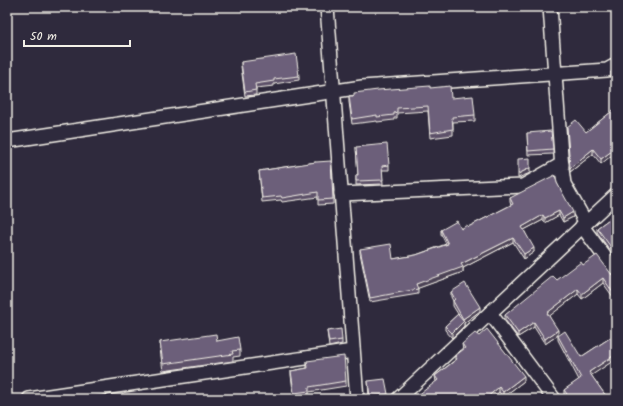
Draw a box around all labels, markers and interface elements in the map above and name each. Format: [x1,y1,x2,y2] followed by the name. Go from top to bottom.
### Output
[24,22,130,48] scale bar
[30,27,57,46] text: 50 m

